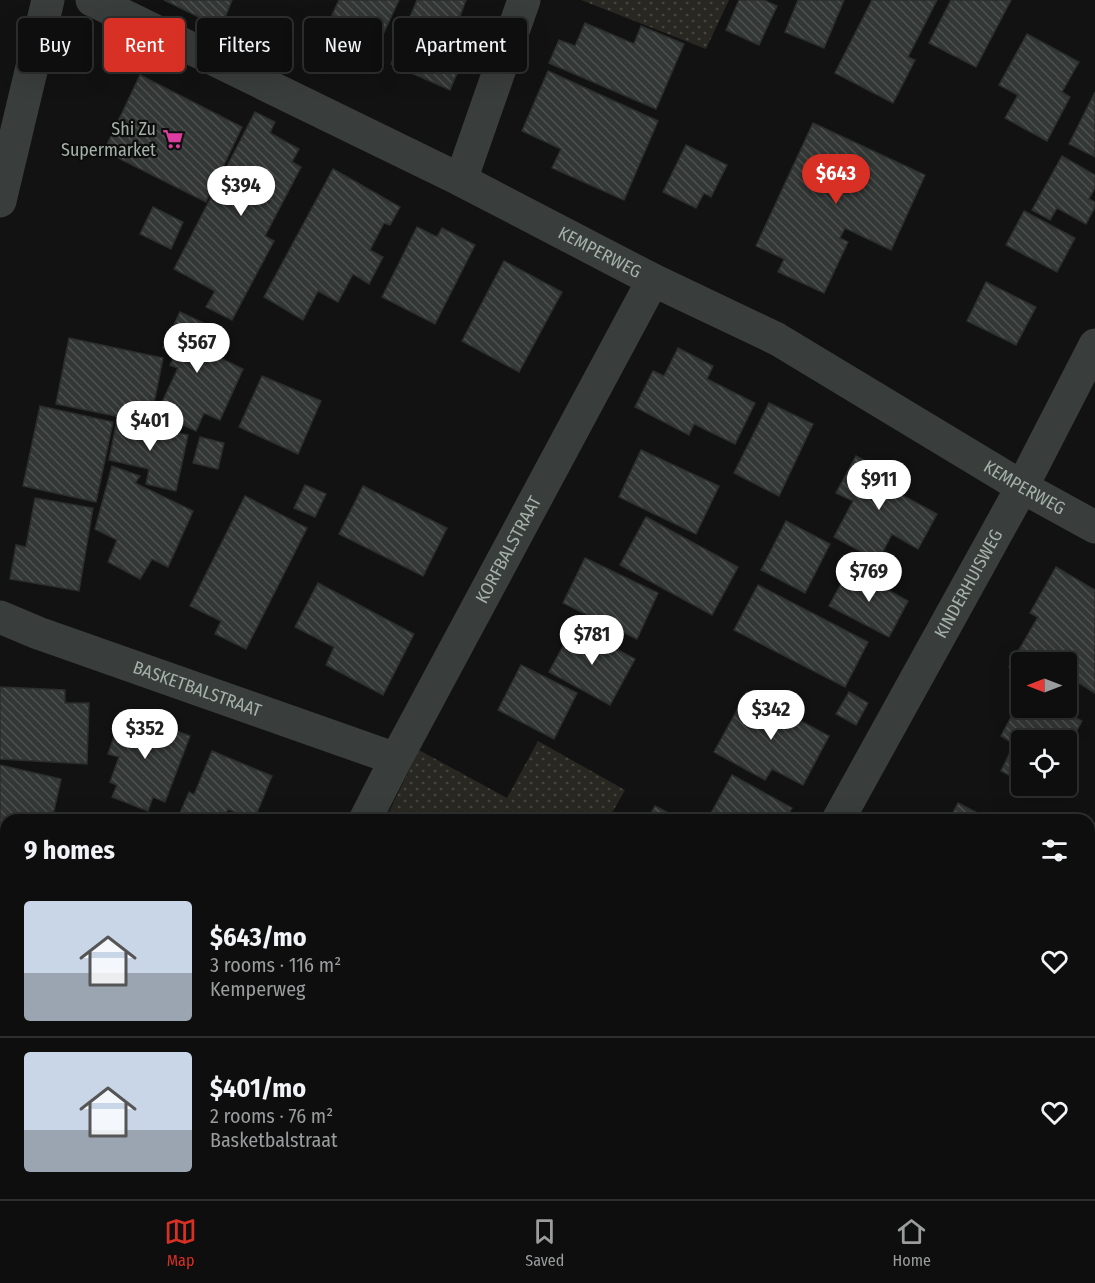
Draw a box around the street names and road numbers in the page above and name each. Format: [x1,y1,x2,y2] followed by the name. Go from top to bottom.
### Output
[555,222,645,283] street label: KEMPERWEG
[980,455,1069,520] street label: KEMPERWEG
[471,492,546,607] street label: KORFBALSTRAAT
[930,525,1007,642] street label: KINDERHUISWEG
[130,656,265,722] street label: BASKETBALSTRAAT

